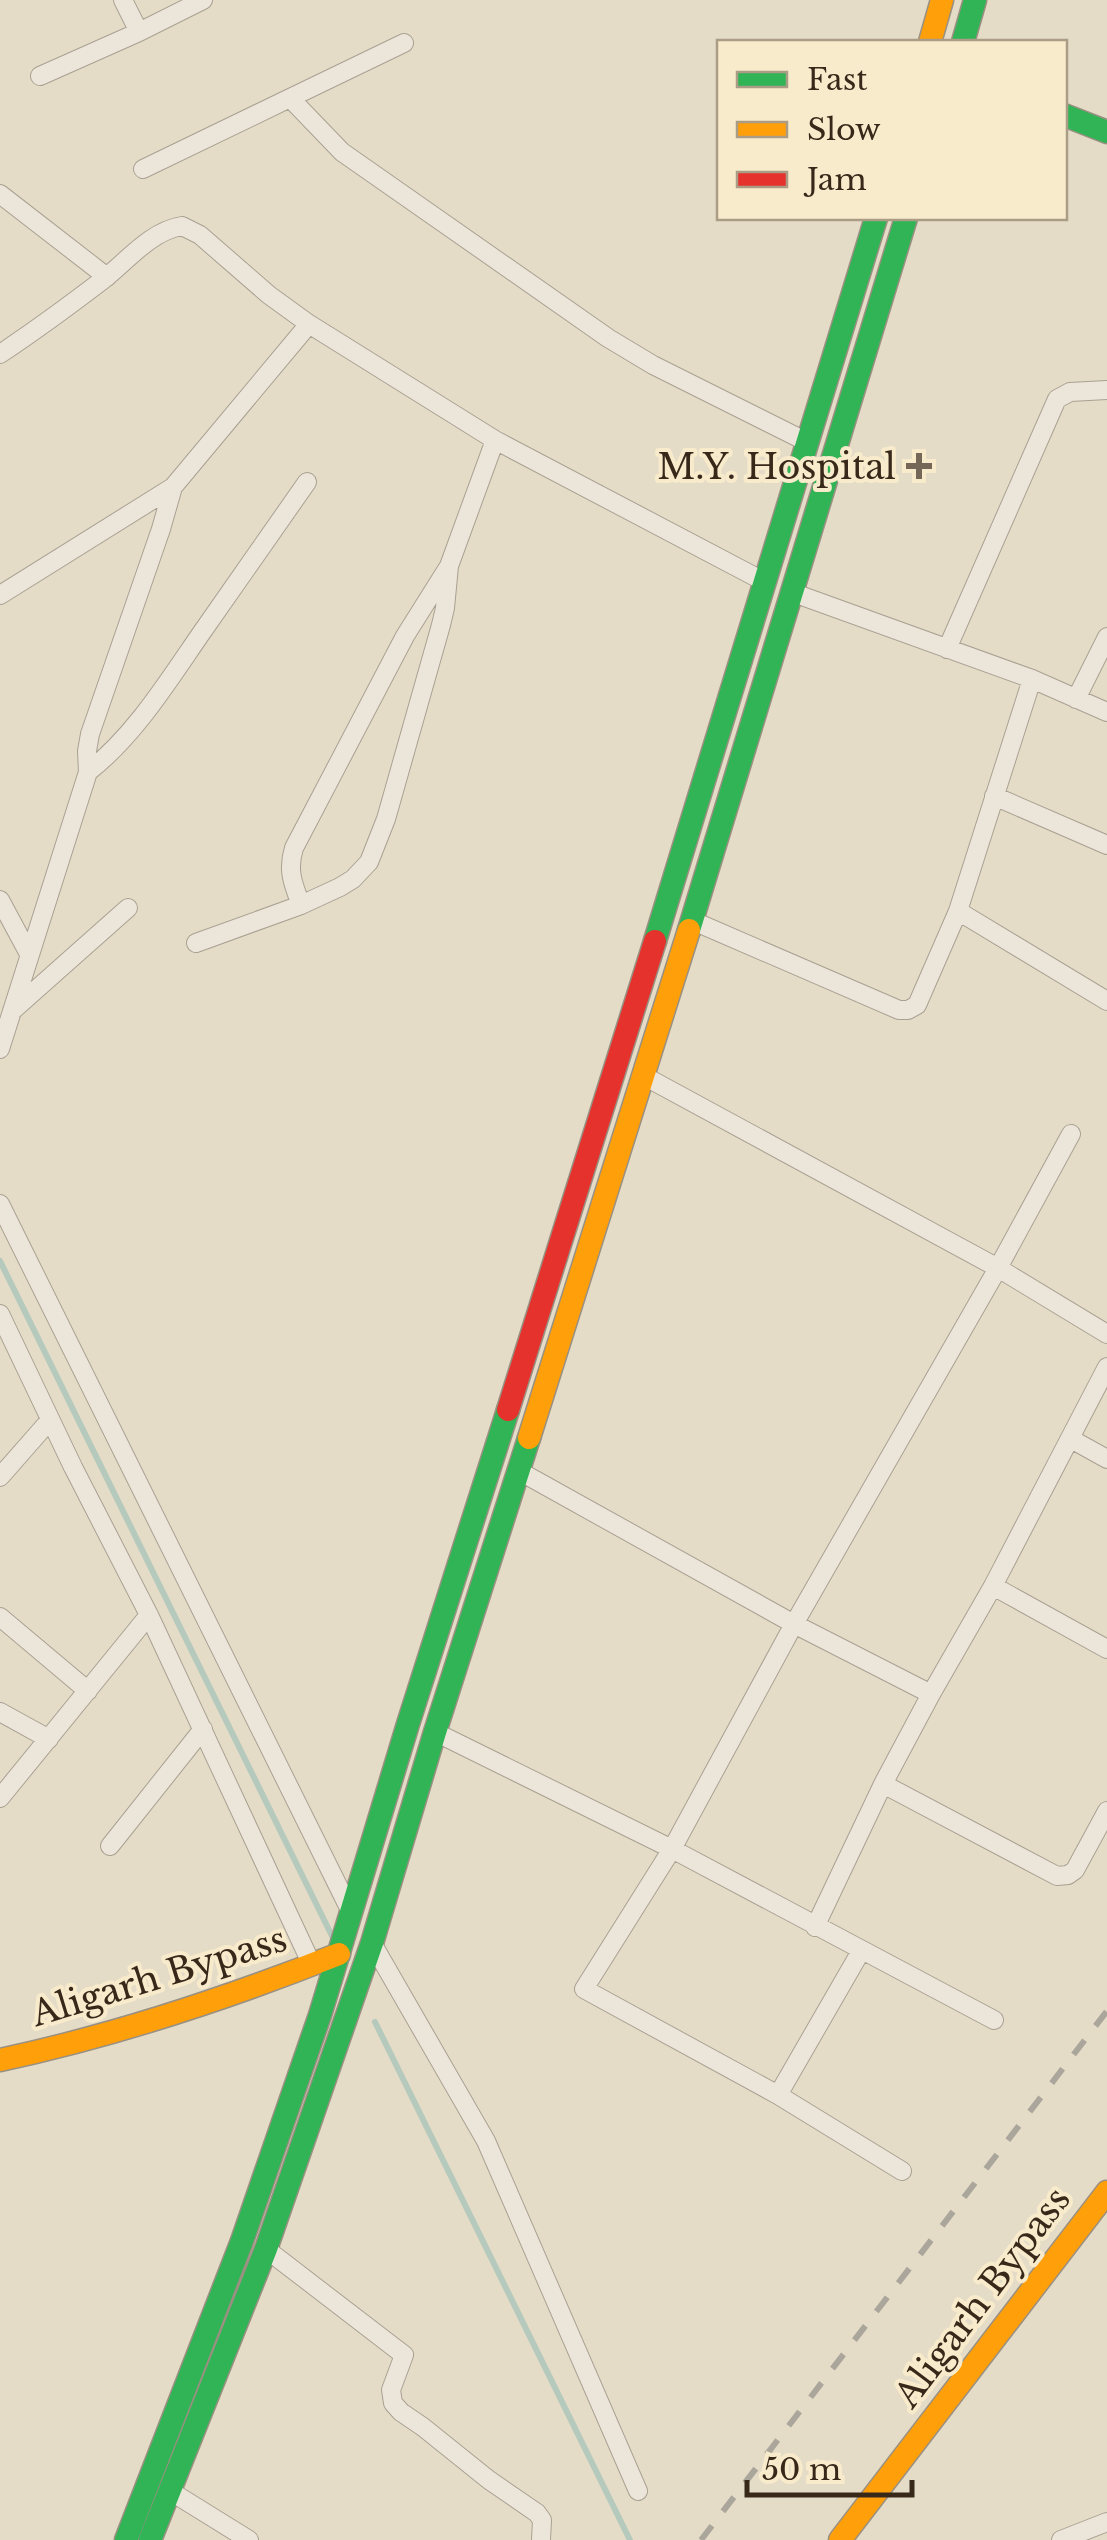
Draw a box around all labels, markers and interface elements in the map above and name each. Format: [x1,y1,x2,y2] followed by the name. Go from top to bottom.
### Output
[717,40,1067,220] legend
[807,61,868,98] text: Fast
[807,111,881,148] text: Slow
[803,161,867,198] text: Jam
[657,445,896,488] place label: M.Y. Hospital
[906,453,932,479] marker: M.Y. Hospital
[25,1917,292,2036] street label: Aligarh Bypass
[885,2178,1079,2417] street label: Aligarh Bypass
[747,2435,912,2497] scale bar
[762,2451,841,2488] text: 50 m

